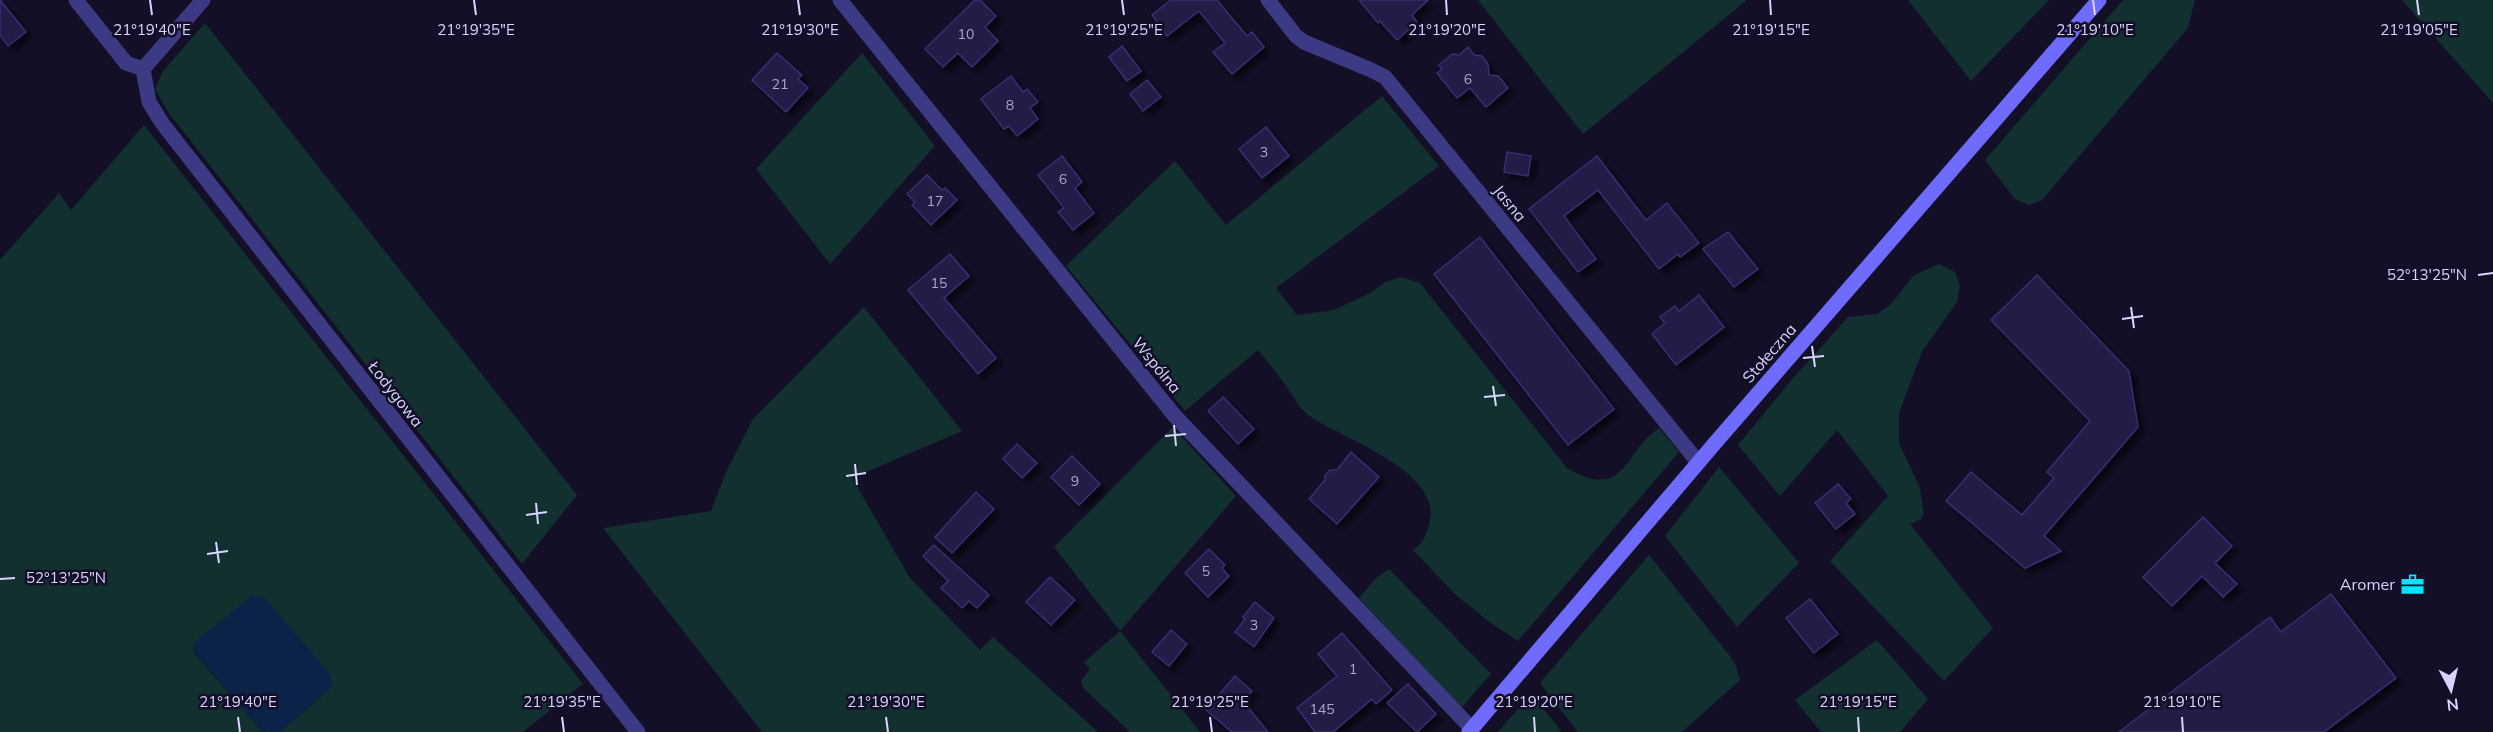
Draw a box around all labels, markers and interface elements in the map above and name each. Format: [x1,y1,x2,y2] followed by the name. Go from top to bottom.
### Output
[113,20,191,39] text: 21°19'40"E
[437,20,515,39] text: 21°19'35"E
[761,20,839,39] text: 21°19'30"E
[1085,20,1163,39] text: 21°19'25"E
[1408,20,1486,39] text: 21°19'20"E
[1732,20,1810,39] text: 21°19'15"E
[2056,20,2134,39] text: 21°19'10"E
[2380,20,2458,39] text: 21°19'05"E
[958,25,974,43] house number: 10
[1464,70,1472,88] house number: 6
[772,75,788,93] house number: 21
[1006,96,1014,114] house number: 8
[1260,143,1268,161] house number: 3
[1059,170,1067,188] house number: 6
[1489,180,1531,226] street label: Jasna
[927,192,943,210] house number: 17
[2387,265,2467,284] text: 52°13'25"N
[931,274,947,292] house number: 15
[1738,319,1800,387] street label: Stołeczna
[1128,333,1186,397] street label: Wspólna
[364,356,428,431] street label: Łodygowa
[1071,472,1079,490] house number: 9
[1202,562,1210,580] house number: 5
[26,568,106,587] text: 52°13'25"N
[2400,571,2426,597] office icon: Aromer
[2340,574,2395,594] place label: Aromer
[1250,616,1258,634] house number: 3
[1349,660,1357,678] house number: 1
[2421,660,2481,720] north arrow
[199,692,277,711] text: 21°19'40"E
[523,692,601,711] text: 21°19'35"E
[847,692,925,711] text: 21°19'30"E
[1171,692,1249,711] text: 21°19'25"E
[1495,692,1573,711] text: 21°19'20"E
[1819,692,1897,711] text: 21°19'15"E
[2143,692,2221,711] text: 21°19'10"E
[2446,694,2460,716] text: N
[1309,700,1335,718] house number: 145

